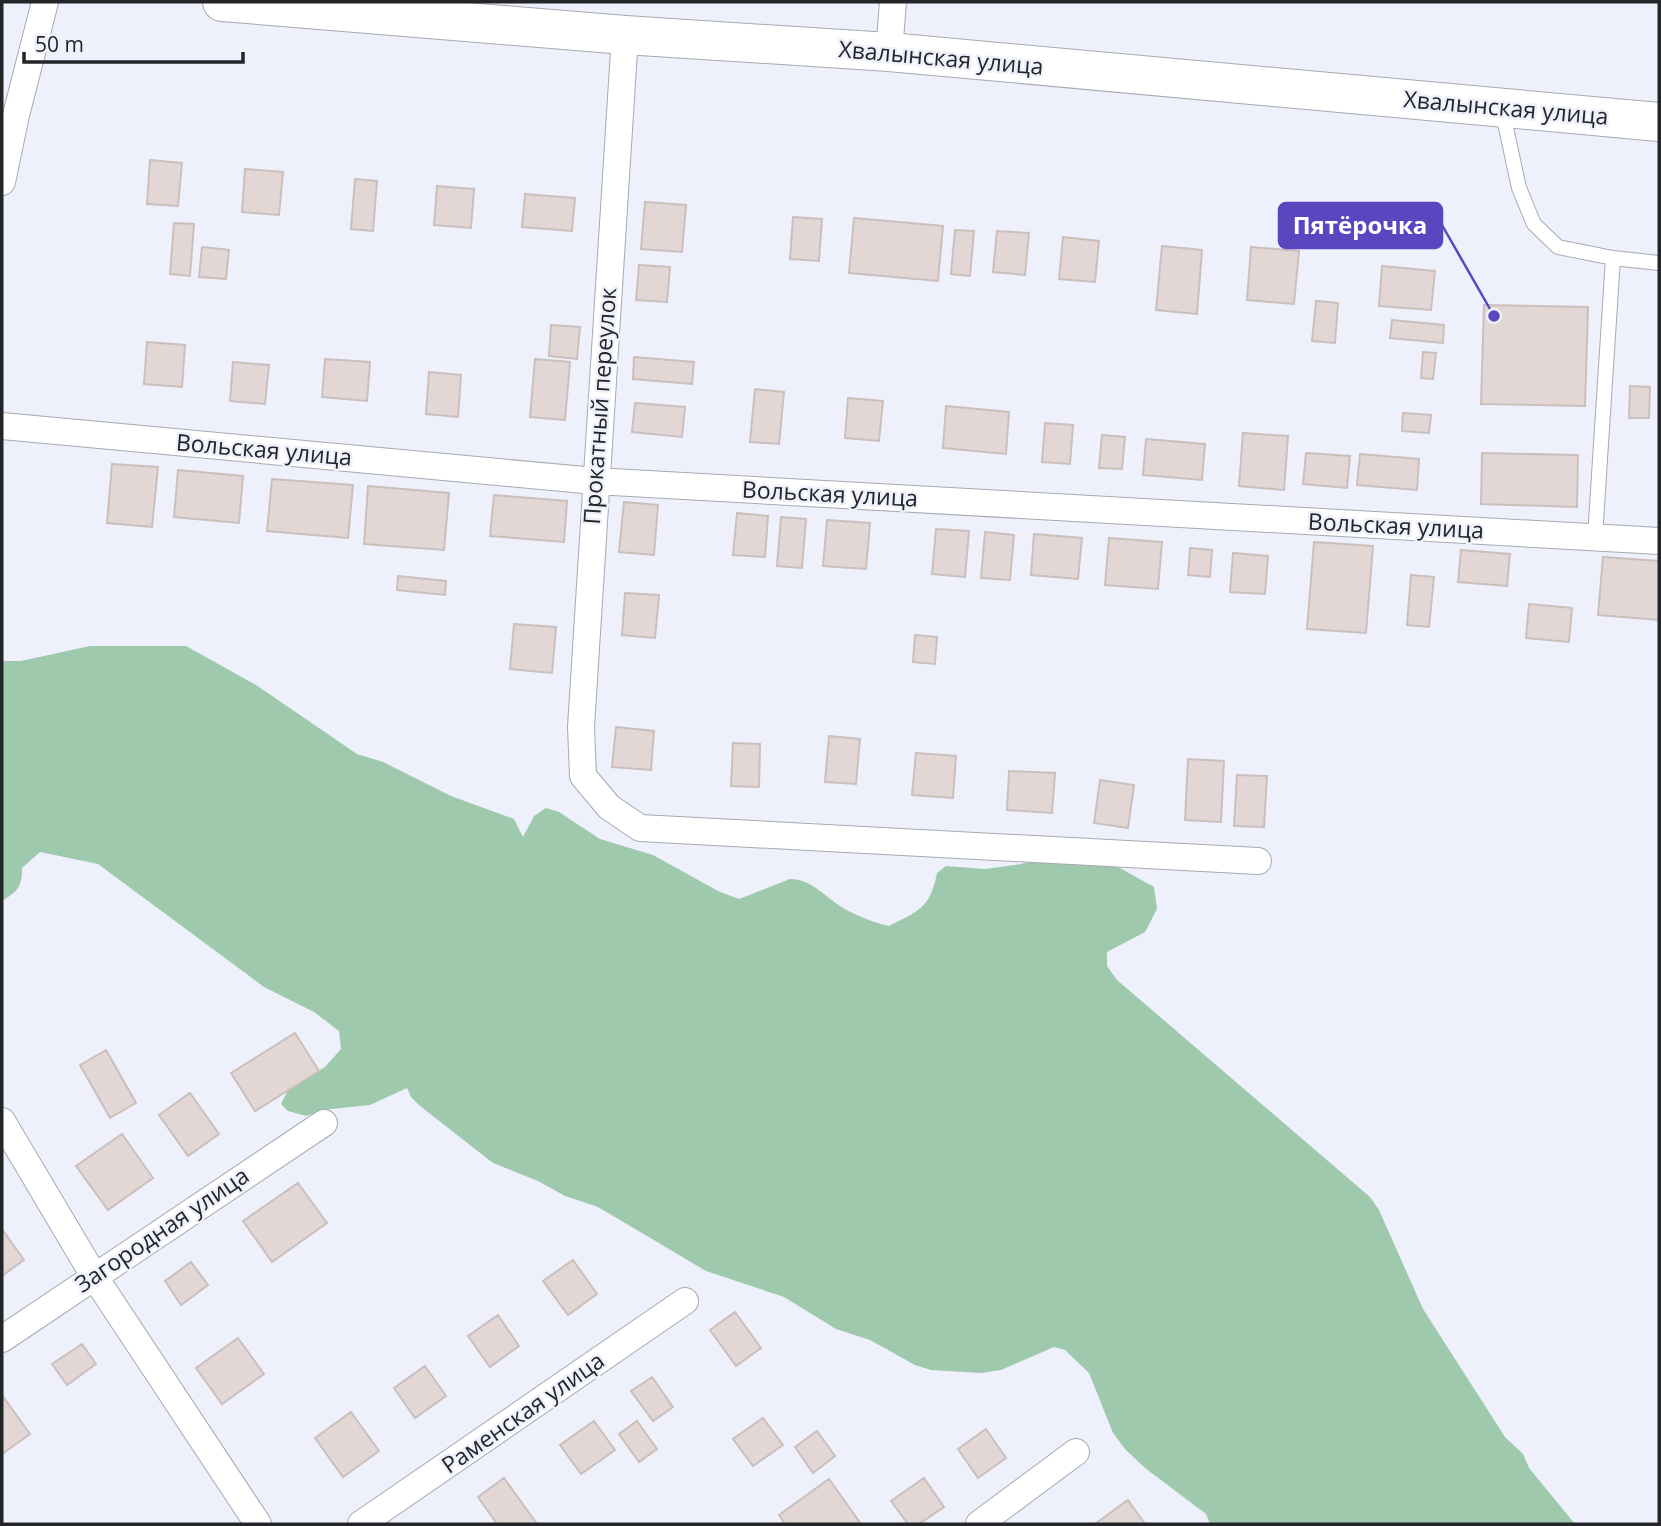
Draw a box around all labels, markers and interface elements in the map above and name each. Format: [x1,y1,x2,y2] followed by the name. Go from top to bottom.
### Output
[24,21,243,65] scale bar
[35,30,84,58] text: 50 m
[837,32,1045,82] street label: Хвалынская улица
[1402,82,1610,132] street label: Хвалынская улица
[1279,203,1442,248] callout: Пятёрочка
[1293,208,1427,241] text: Пятёрочка
[575,286,623,526] street label: Прокатный переулок
[175,425,353,473] street label: Вольская улица
[741,472,919,514] street label: Вольская улица
[1307,504,1485,546] street label: Вольская улица
[68,1159,255,1299] street label: Загородная улица
[435,1344,610,1480] street label: Раменская улица

